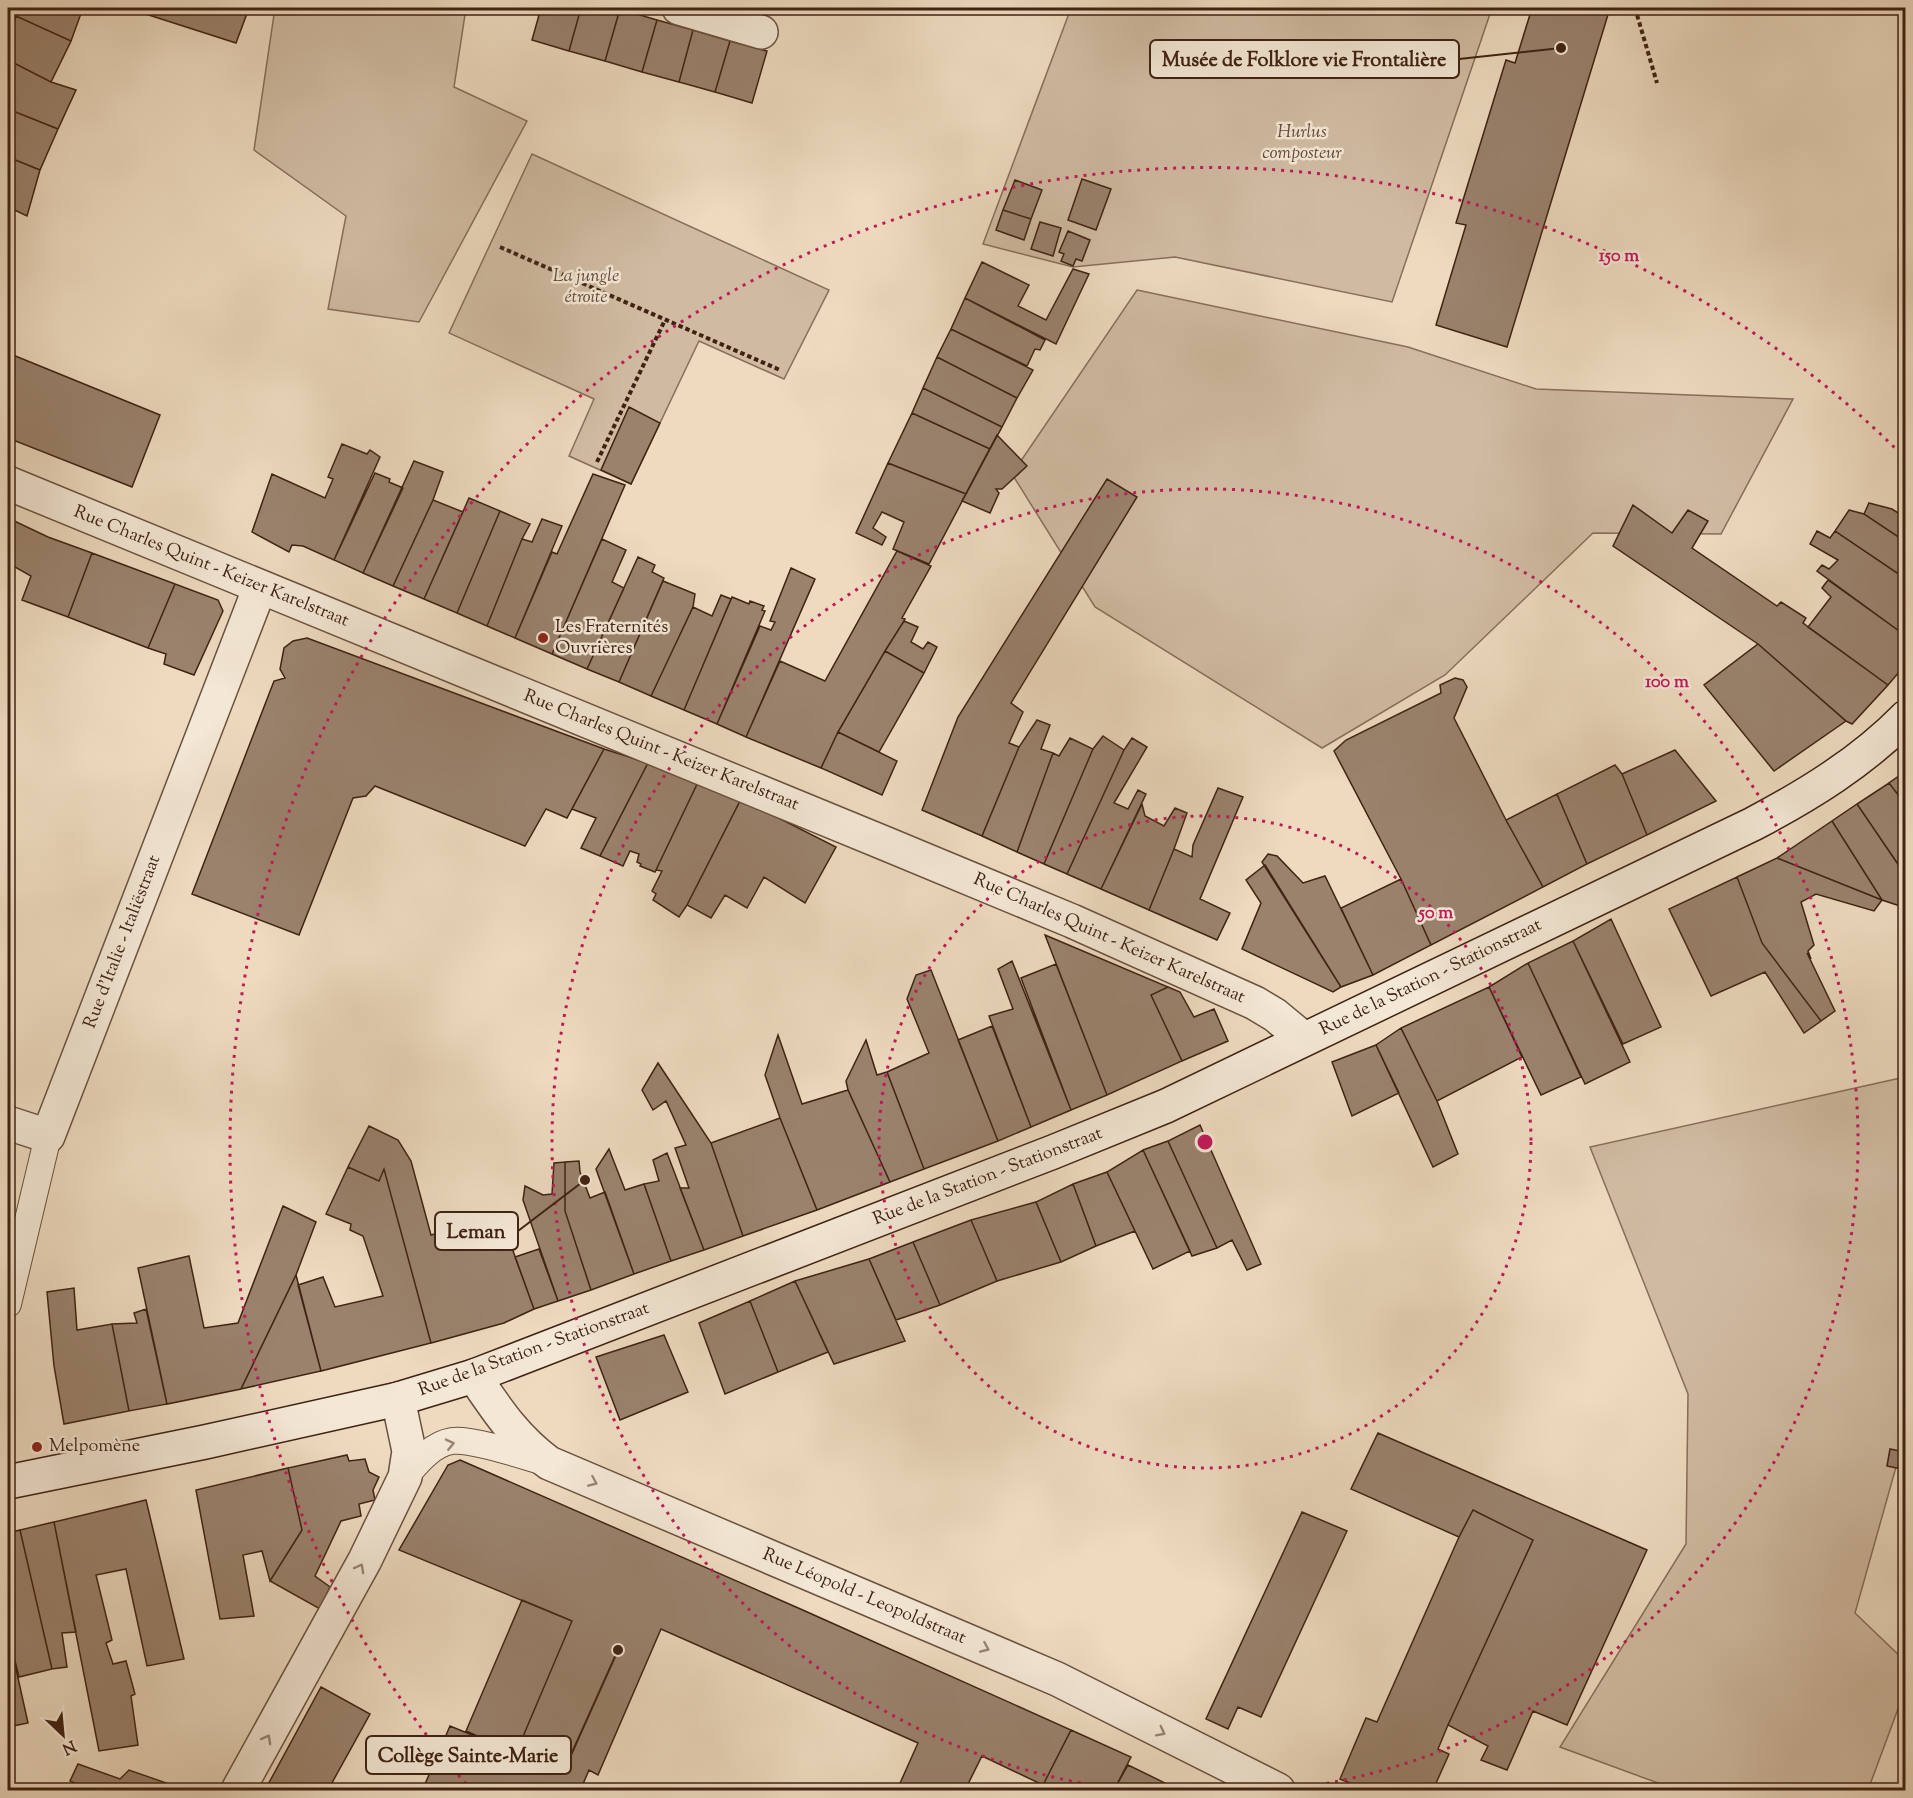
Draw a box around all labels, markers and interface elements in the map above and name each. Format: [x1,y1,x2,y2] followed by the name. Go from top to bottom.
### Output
[1150,40,1459,78] callout: Musée de Folklore vie Frontalière
[1162,47,1446,76] text: Musée de Folklore vie Frontalière
[1262,120,1342,167] park label: Hurlus composteur
[1599,244,1639,270] text: 150 m
[553,264,619,311] park label: La jungle étroite
[69,500,353,634] street label: Rue Charles Quint - Keizer Karelstraat
[555,615,668,662] place label: Les Fraternités Ouvrières
[536,631,550,645] marker: Les Fraternités Ouvrières
[1645,670,1689,696] text: 100 m
[519,684,803,818] street label: Rue Charles Quint - Keizer Karelstraat
[78,852,168,1032] street label: Rue d'Italie - Italiëstraat
[969,867,1249,1011] street label: Rue Charles Quint - Keizer Karelstraat
[1417,901,1453,927] text: 50 m
[1316,913,1546,1043] street label: Rue de la Station - Stationstraat
[869,1121,1107,1233] street label: Rue de la Station - Stationstraat
[1195,1132,1215,1152] centre of rings
[435,1212,518,1250] callout: Leman
[447,1219,506,1248] text: Leman
[415,1296,653,1404] street label: Rue de la Station - Stationstraat
[49,1434,140,1460] place label: Melpomène
[445,1438,455,1451] one-way arrow
[30,1440,44,1454] marker: Melpomène
[586,1475,597,1487] one-way arrow
[758,1542,970,1652] street label: Rue Léopold - Leopoldstraat
[353,1564,364,1574] one-way arrow
[978,1641,989,1653] one-way arrow
[33,1705,93,1765] north arrow
[1155,1724,1166,1736] one-way arrow
[57,1733,79,1759] text: N
[260,1735,271,1745] one-way arrow
[366,1736,571,1774] callout: Collège Sainte-Marie
[378,1743,558,1772] text: Collège Sainte-Marie

